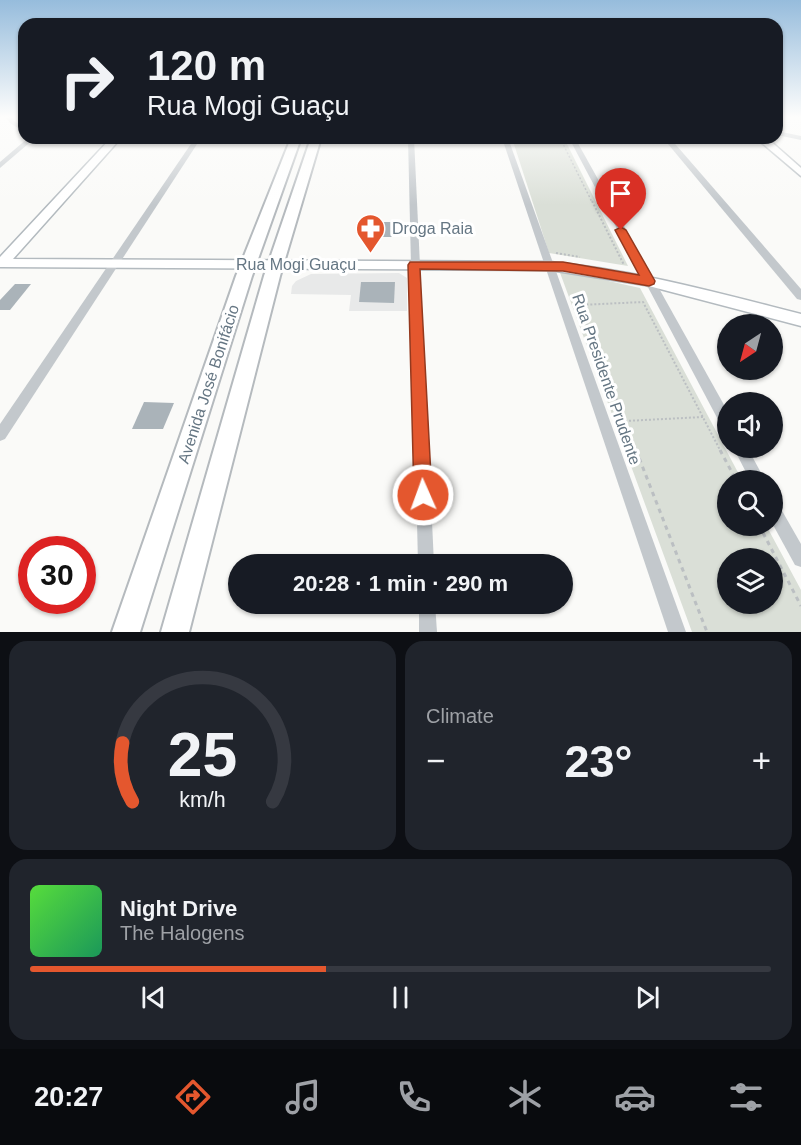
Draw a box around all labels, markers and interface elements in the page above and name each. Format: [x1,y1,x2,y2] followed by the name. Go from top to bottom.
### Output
[48,42,126,120] icon: right
[147,42,266,89] text: 120 m
[147,91,350,121] text: Rua Mogi Guaçu
[595,168,646,230] pin
[604,177,637,210] icon: arrive
[355,212,387,254] pharmacy icon: Droga Raia
[392,220,473,237] place label: Droga Raia
[236,256,356,273] street label: Rua Mogi Guaçu
[569,291,644,467] street label: Rua Presidente Prudente
[175,302,242,466] street label: Avenida José Bonifácio
[717,314,783,380] north arrow
[717,314,783,614] map controls
[717,392,783,458] button: sound
[391,463,455,527] position arrow
[717,470,783,536] button: search
[18,536,96,614] speed limit sign: 30
[717,548,783,614] button: layers
[293,571,508,596] text: 20:28 · 1 min · 290 m
[426,705,494,727] text: Climate
[168,720,237,789] text: 25
[564,736,633,787] text: 23°
[426,742,445,779] text: −
[752,742,771,779] text: +
[179,789,226,813] text: km/h
[120,896,237,921] text: Night Drive
[120,922,245,944] text: The Halogens
[137,981,170,1014] icon: previous
[384,981,417,1014] icon: pause
[631,981,664,1014] icon: next
[172,1076,214,1118] icon: directions
[282,1076,324,1118] icon: music
[393,1076,435,1118] icon: phone
[504,1076,546,1118] icon: climate
[614,1076,656,1118] icon: car
[725,1076,767,1118] icon: filters
[34,1082,103,1112] text: 20:27

